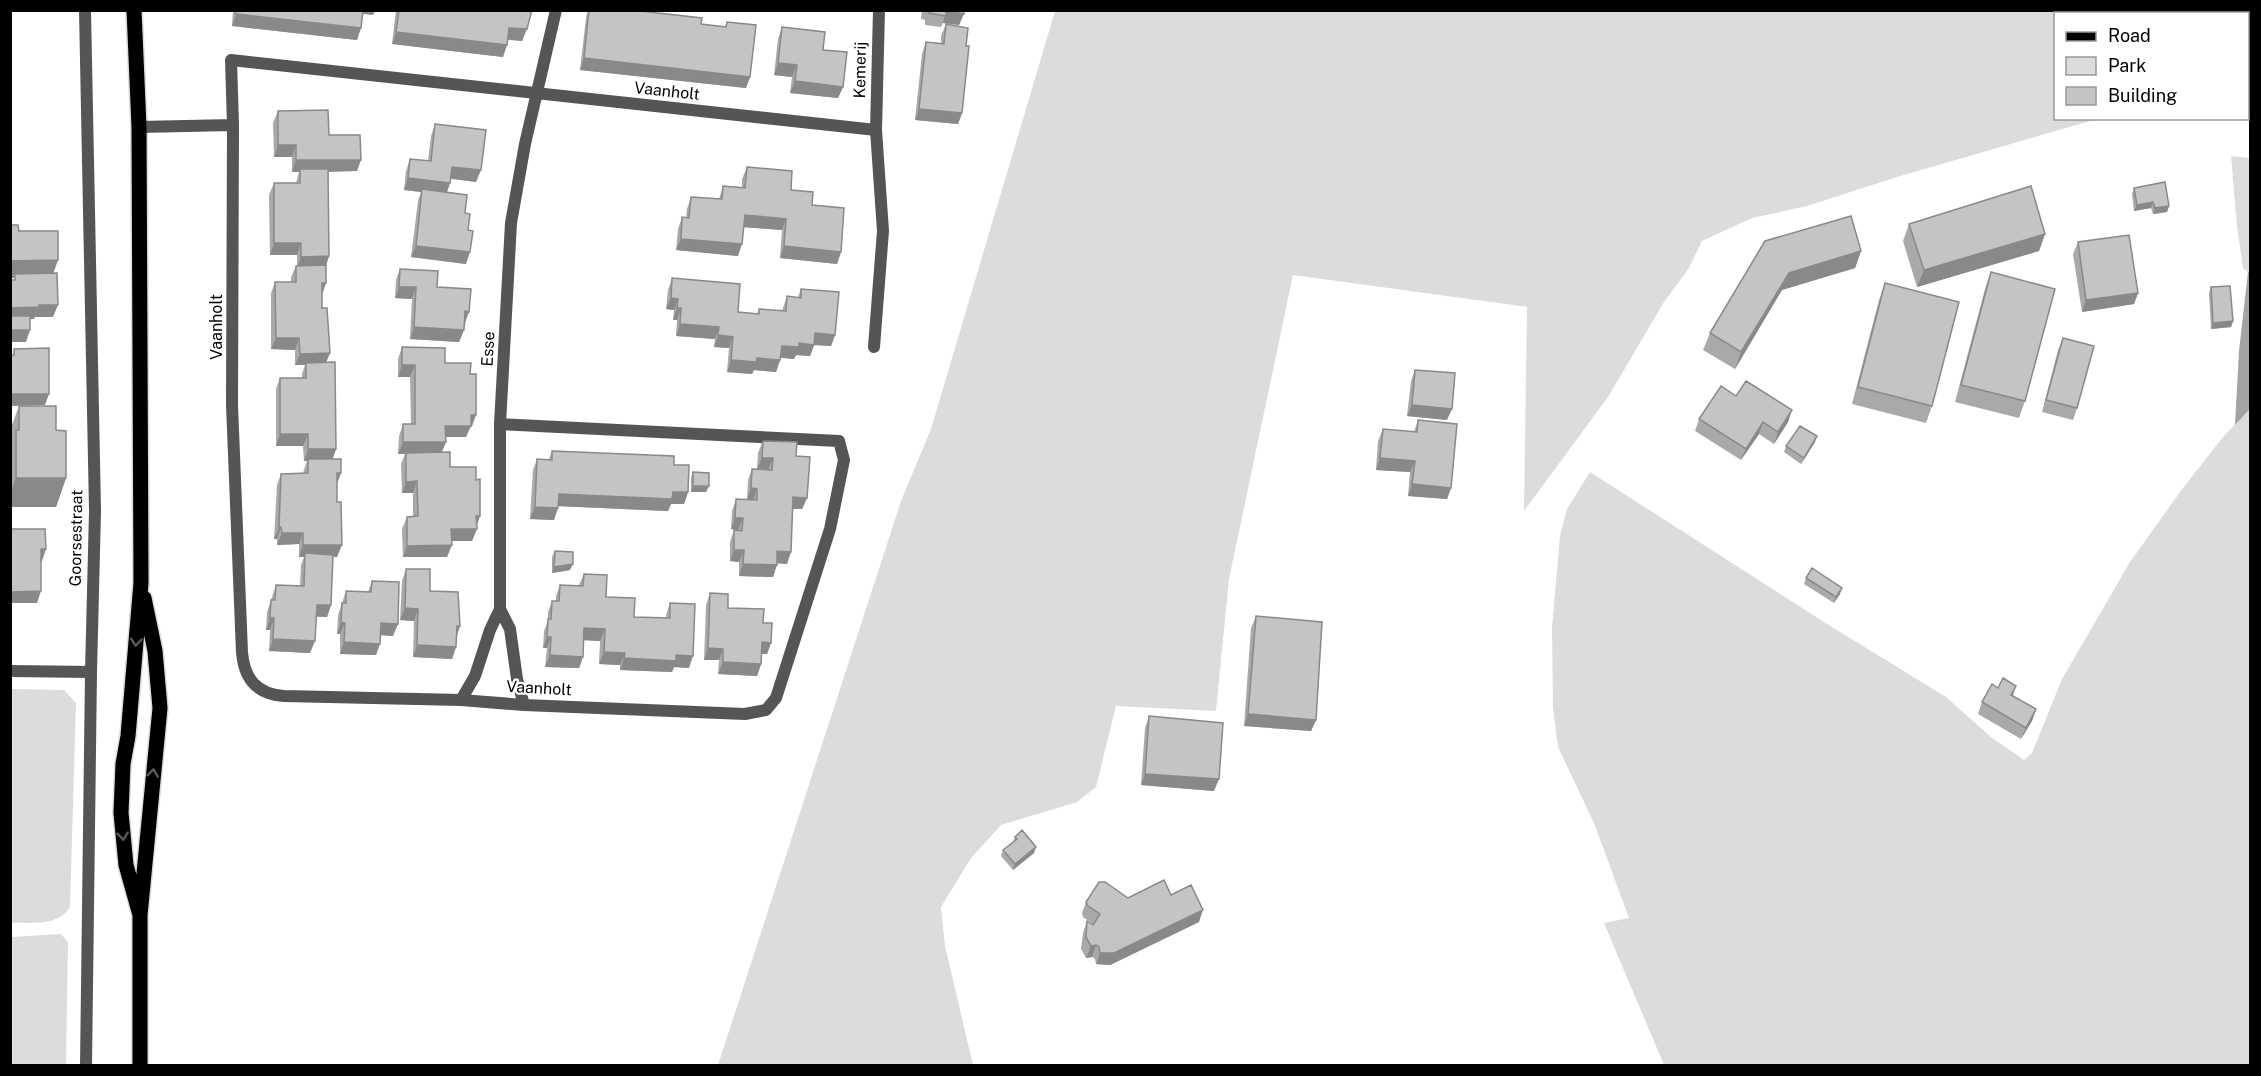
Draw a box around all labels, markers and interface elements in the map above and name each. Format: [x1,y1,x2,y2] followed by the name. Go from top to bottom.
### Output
[2054,12,2249,120] legend
[2108,25,2151,46] text: Road
[850,41,870,99] street label: Kemerij
[2108,55,2146,76] text: Park
[633,78,701,104] street label: Vaanholt
[2108,85,2177,106] text: Building
[207,294,226,360] street label: Vaanholt
[478,331,498,367] street label: Esse
[66,489,86,587] street label: Goorsestraat
[130,637,143,646] one-way arrow
[506,677,572,699] street label: Vaanholt
[146,768,158,777] one-way arrow
[116,831,129,840] one-way arrow

